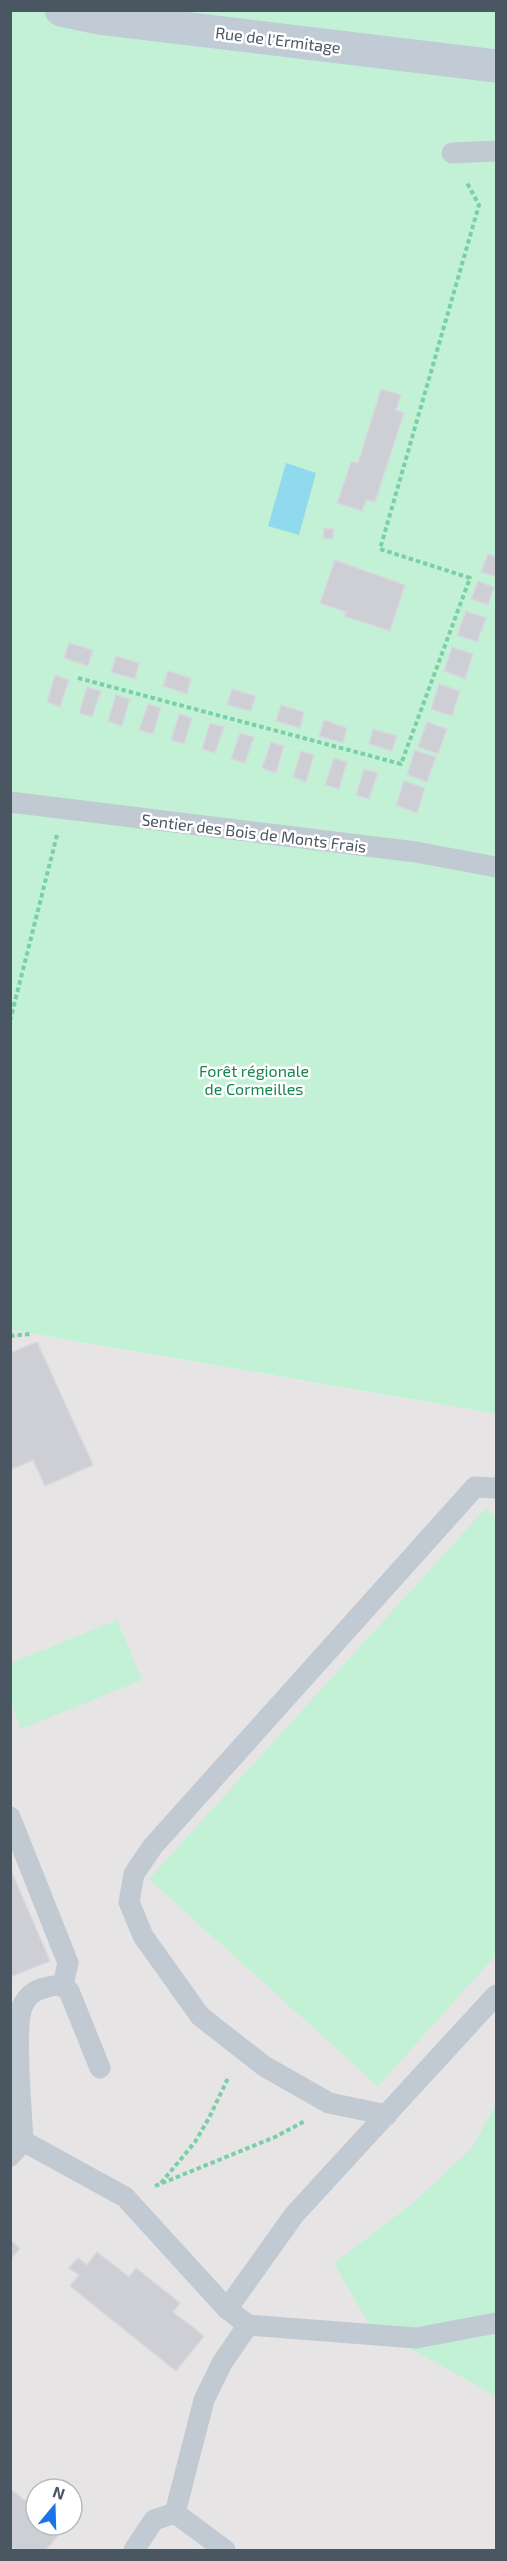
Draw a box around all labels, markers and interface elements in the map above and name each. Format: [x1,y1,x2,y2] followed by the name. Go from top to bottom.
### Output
[214,22,342,57] street label: Rue de l'Ermitage
[141,809,368,856] street label: Sentier des Bois de Monts Frais
[199,1061,309,1098] park label: Forêt régionale de Cormeilles
[24,2477,84,2537] north arrow
[50,2481,68,2503] text: N

